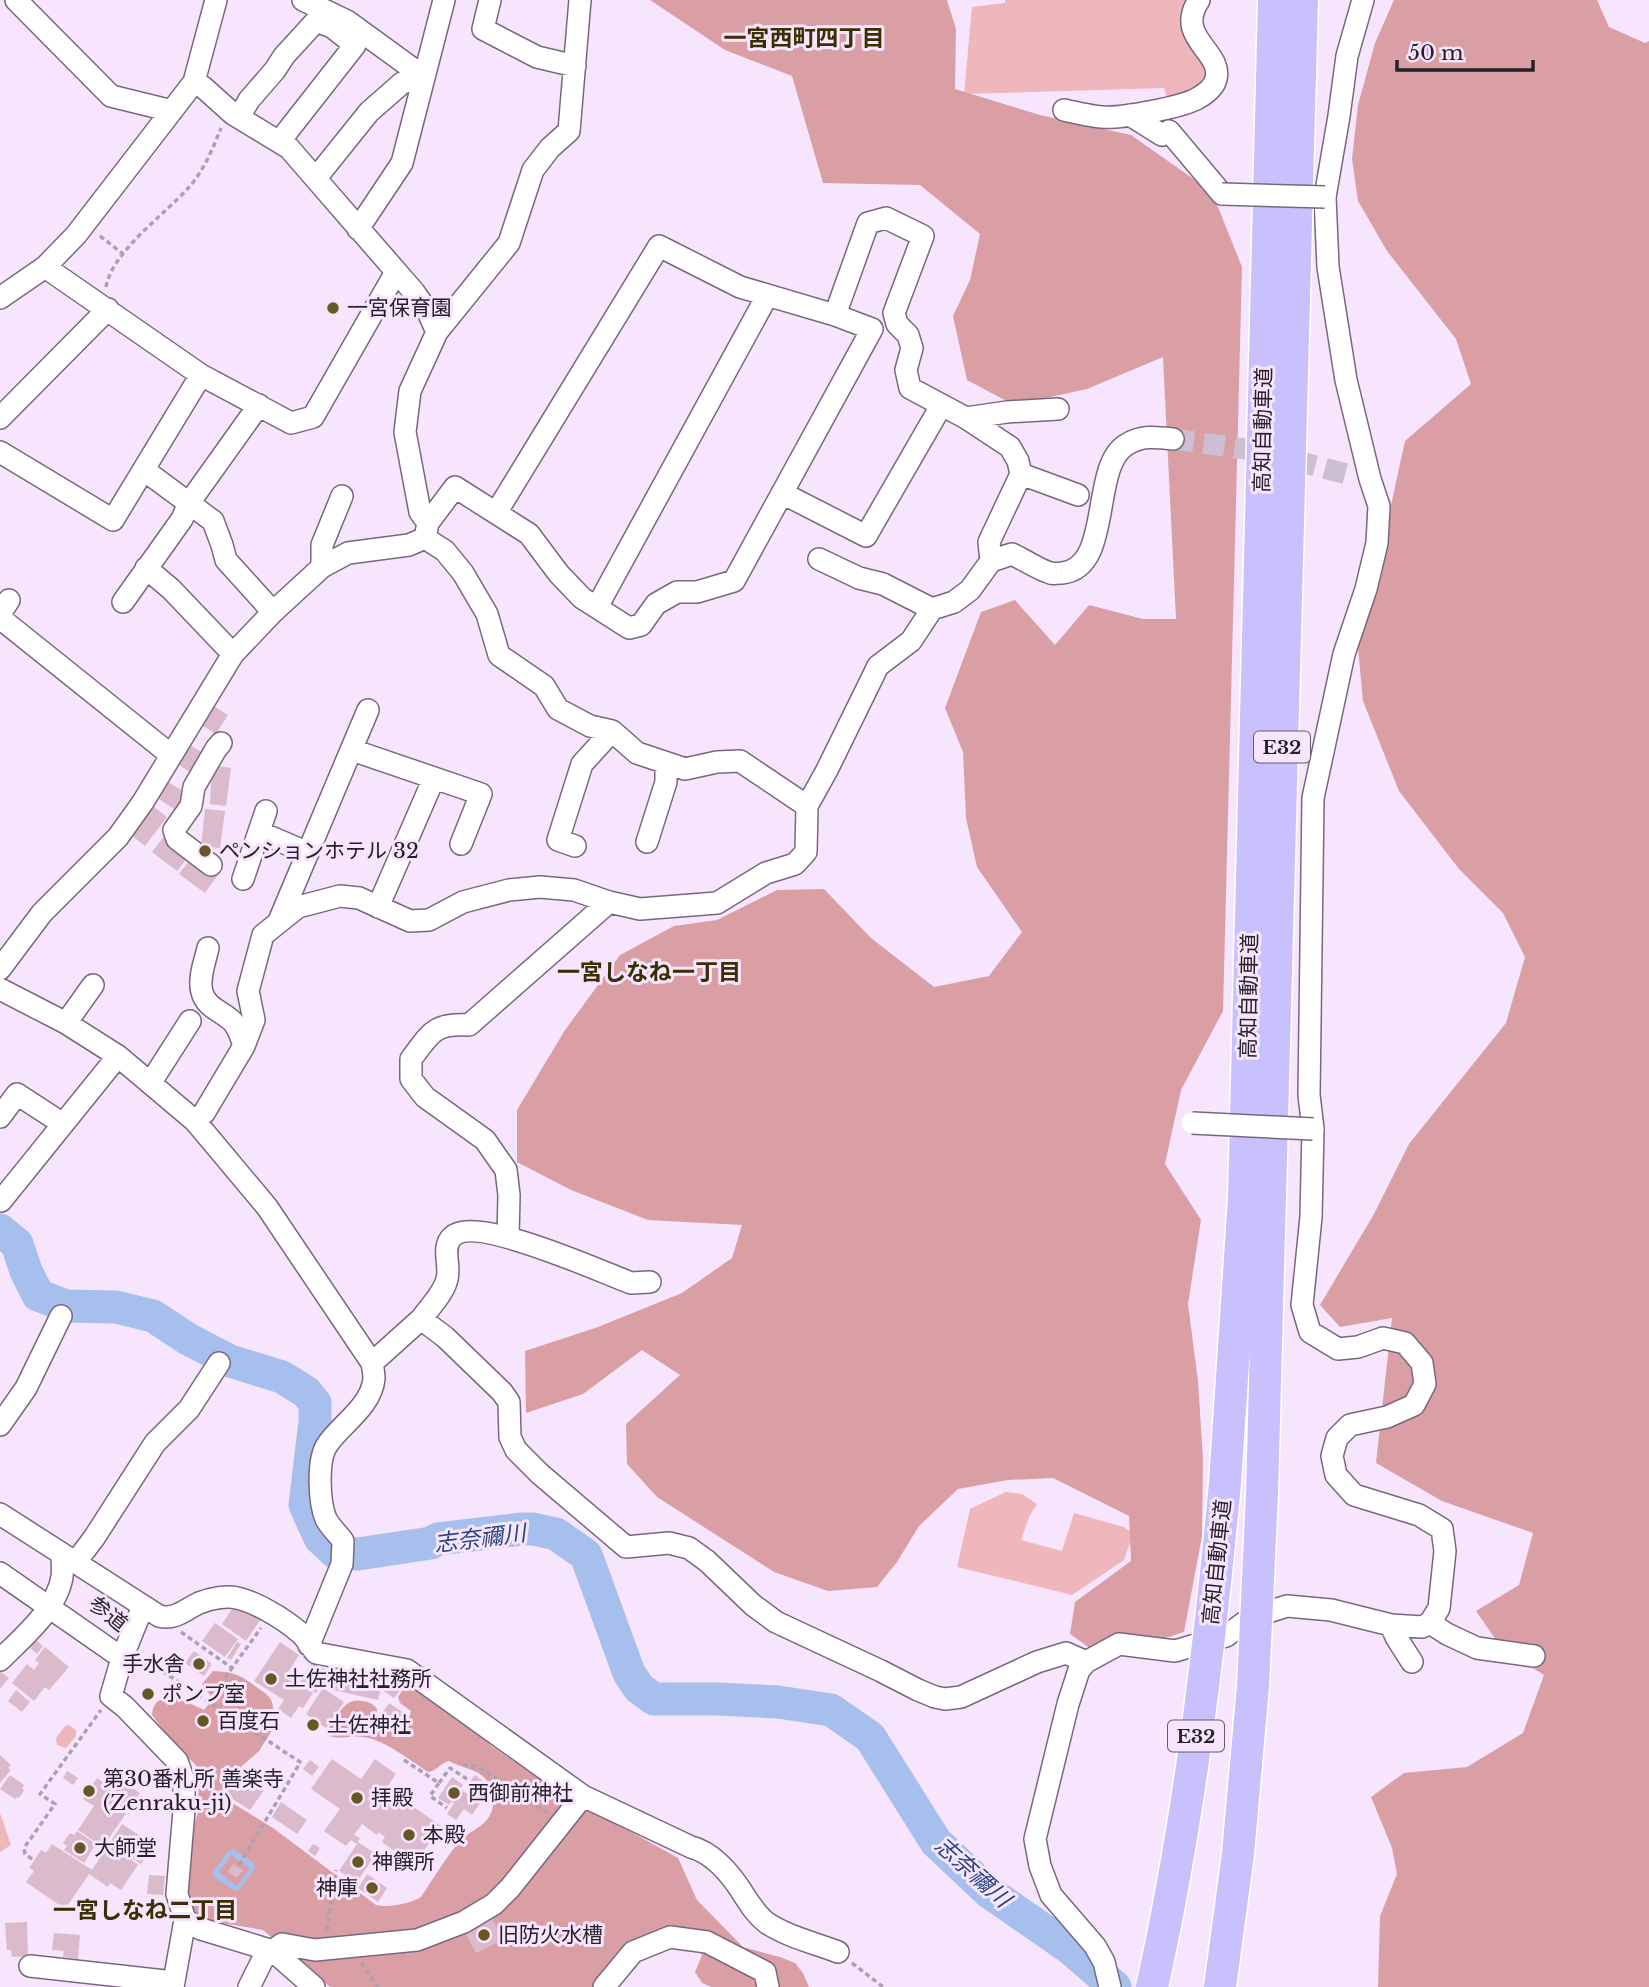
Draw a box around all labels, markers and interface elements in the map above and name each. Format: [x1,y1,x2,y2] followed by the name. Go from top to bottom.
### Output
[724,24,885,52] district label: 一宮西町四丁目
[1397,28,1534,72] scale bar
[1408,40,1464,66] text: 50 m
[347,295,452,321] place label: 一宮保育園
[325,300,341,316] marker: 一宮保育園
[1249,367,1277,493] street label: 高知自動車道
[1254,732,1310,762] road number: E32
[219,838,419,864] place label: ペンションホテル 32
[197,843,213,859] marker: ペンションホテル 32
[1235,933,1263,1059] street label: 高知自動車道
[557,958,741,986] district label: 一宮しなね一丁目
[1197,1498,1237,1626] street label: 高知自動車道
[433,1518,530,1558] water label: 志奈禰川
[83,1591,133,1637] street label: 参道
[122,1651,185,1677] place label: 手水舎
[191,1656,207,1672] marker: 手水舎
[285,1666,432,1692] place label: 土佐神社社務所
[263,1671,279,1687] marker: 土佐神社社務所
[162,1681,245,1707] place label: ポンプ室
[140,1686,156,1702] marker: ポンプ室
[217,1708,280,1734] place label: 百度石
[327,1712,411,1738] place label: 土佐神社
[195,1713,211,1729] marker: 百度石
[305,1717,321,1733] marker: 土佐神社
[1168,1720,1224,1752] road number: E32
[103,1766,284,1816] place label: 第30番札所 善楽寺 (Zenraku-ji)
[468,1780,573,1806] place label: 西御前神社
[81,1783,97,1799] marker: 第30番札所 善楽寺 (Zenraku-ji)
[371,1785,413,1811] place label: 拝殿
[446,1785,462,1801] marker: 西御前神社
[349,1790,365,1806] marker: 拝殿
[423,1822,465,1848] place label: 本殿
[401,1827,417,1843] marker: 本殿
[929,1831,1019,1915] water label: 志奈禰川
[94,1835,157,1861] place label: 大師堂
[72,1840,88,1856] marker: 大師堂
[372,1849,435,1875] place label: 神饌所
[350,1854,366,1870] marker: 神饌所
[316,1875,358,1901] place label: 神庫
[364,1880,380,1896] marker: 神庫
[53,1896,237,1924] district label: 一宮しなね二丁目
[498,1922,603,1948] place label: 旧防火水槽
[476,1927,492,1943] marker: 旧防火水槽

